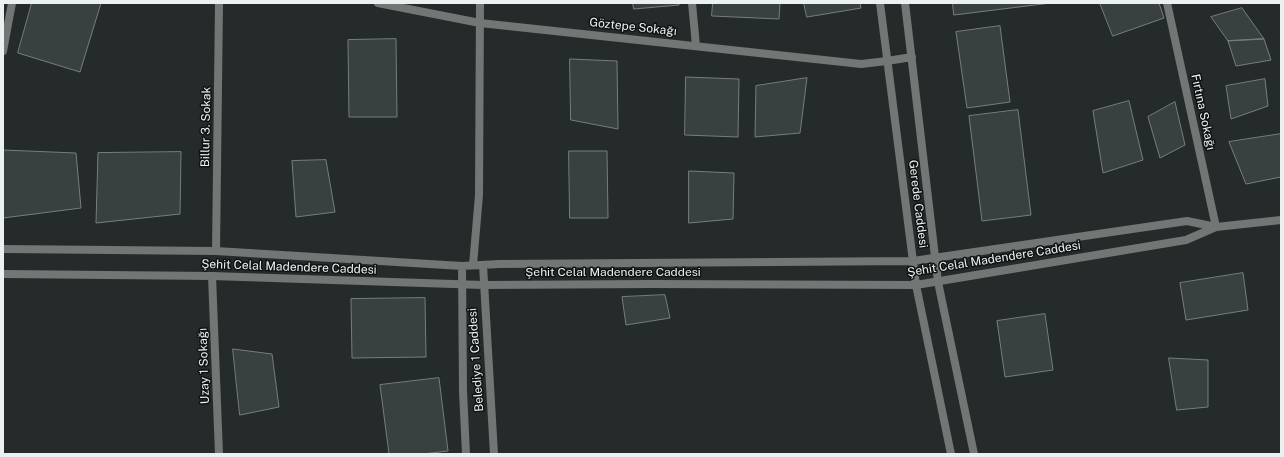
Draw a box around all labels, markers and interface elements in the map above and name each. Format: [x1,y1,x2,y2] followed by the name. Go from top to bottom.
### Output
[589,15,677,39] street label: Göztepe Sokağı
[1188,73,1218,151] street label: Fırtına Sokağı
[198,87,214,167] street label: Billur 3. Sokak
[905,159,931,249] street label: Gerede Caddesi
[906,238,1082,280] street label: Şehit Celal Madendere Caddesi
[201,257,377,277] street label: Şehit Celal Madendere Caddesi
[525,265,701,279] street label: Şehit Celal Madendere Caddesi
[465,308,487,412] street label: Belediye 1 Caddesi
[195,328,213,404] street label: Uzay 1 Sokağı

